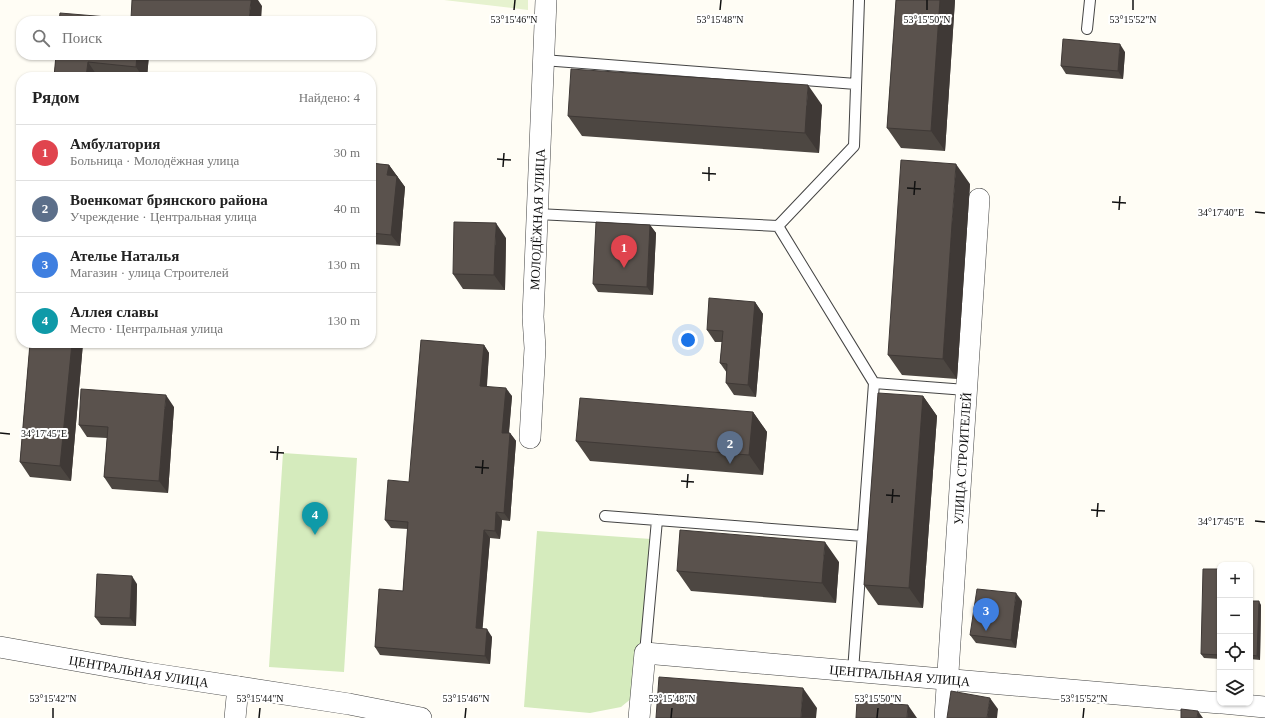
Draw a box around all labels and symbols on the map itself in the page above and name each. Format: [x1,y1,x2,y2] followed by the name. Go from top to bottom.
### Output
[490,14,538,25] text: 53°15'46"N
[696,14,744,25] text: 53°15'48"N
[903,14,951,25] text: 53°15'50"N
[1109,14,1157,25] text: 53°15'52"N
[527,148,547,290] street label: МОЛОДЁЖНАЯ УЛИЦА
[1198,207,1244,218] text: 34°17'40"E
[611,235,637,268] pin: 1
[678,330,698,350] your location
[950,392,974,525] street label: УЛИЦА СТРОИТЕЛЕЙ
[21,428,67,439] text: 34°17'45"E
[717,431,743,464] pin: 2
[302,502,328,535] pin: 4
[1198,516,1244,527] text: 34°17'45"E
[973,598,999,631] pin: 3
[68,652,210,690] street label: ЦЕНТРАЛЬНАЯ УЛИЦА
[829,662,971,689] street label: ЦЕНТРАЛЬНАЯ УЛИЦА
[29,693,77,704] text: 53°15'42"N
[236,693,284,704] text: 53°15'44"N
[442,693,490,704] text: 53°15'46"N
[648,693,696,704] text: 53°15'48"N
[854,693,902,704] text: 53°15'50"N
[1060,693,1108,704] text: 53°15'52"N

